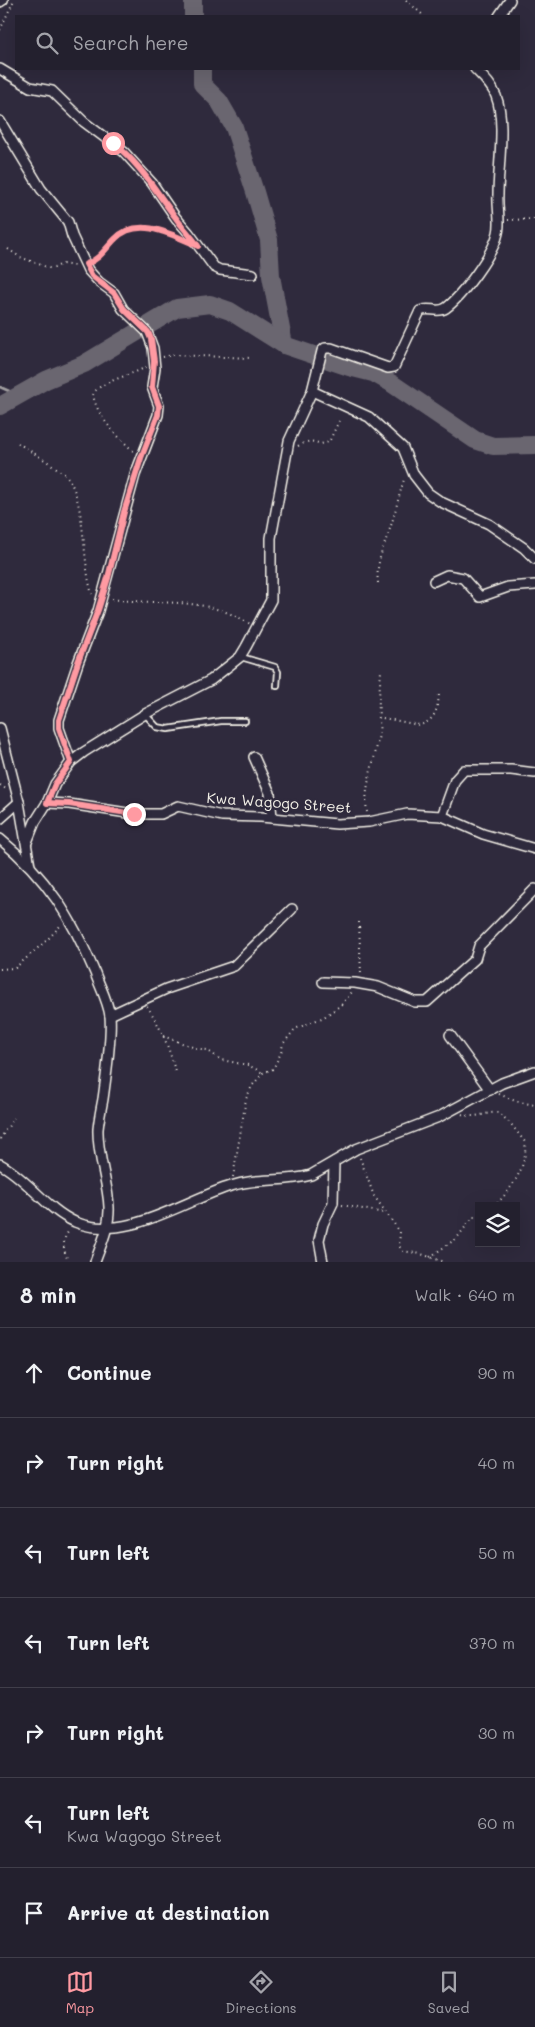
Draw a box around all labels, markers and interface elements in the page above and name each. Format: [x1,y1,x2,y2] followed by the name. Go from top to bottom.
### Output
[15,15,520,70] search box
[33,29,61,57] icon: search
[73,30,189,55] text: Search here
[102,132,125,155] route start
[206,787,352,817] street label: Kwa Wagogo Street
[123,803,146,826] route end
[475,1202,520,1247] map controls
[475,1202,520,1247] button: layers
[20,1281,76,1308] text: 8 min
[414,1284,515,1305] text: Walk · 640 m
[20,1359,48,1387] icon: ahead
[67,1360,152,1385] text: Continue
[478,1362,515,1383] text: 90 m
[20,1449,48,1477] icon: right
[67,1450,164,1475] text: Turn right
[478,1452,515,1473] text: 40 m
[20,1539,48,1567] icon: left
[67,1540,150,1565] text: Turn left
[478,1542,515,1563] text: 50 m
[20,1629,48,1657] icon: left
[67,1630,150,1655] text: Turn left
[469,1632,515,1653] text: 370 m
[20,1719,48,1747] icon: right
[67,1720,164,1745] text: Turn right
[478,1722,515,1743] text: 30 m
[67,1800,150,1825] text: Turn left
[20,1809,48,1837] icon: left
[478,1812,515,1833] text: 60 m
[67,1825,222,1846] text: Kwa Wagogo Street
[20,1899,48,1927] icon: arrive
[67,1900,270,1925] text: Arrive at destination
[66,1968,94,2017] tab: Map
[225,1968,297,2017] tab: Directions
[428,1968,469,2017] tab: Saved

